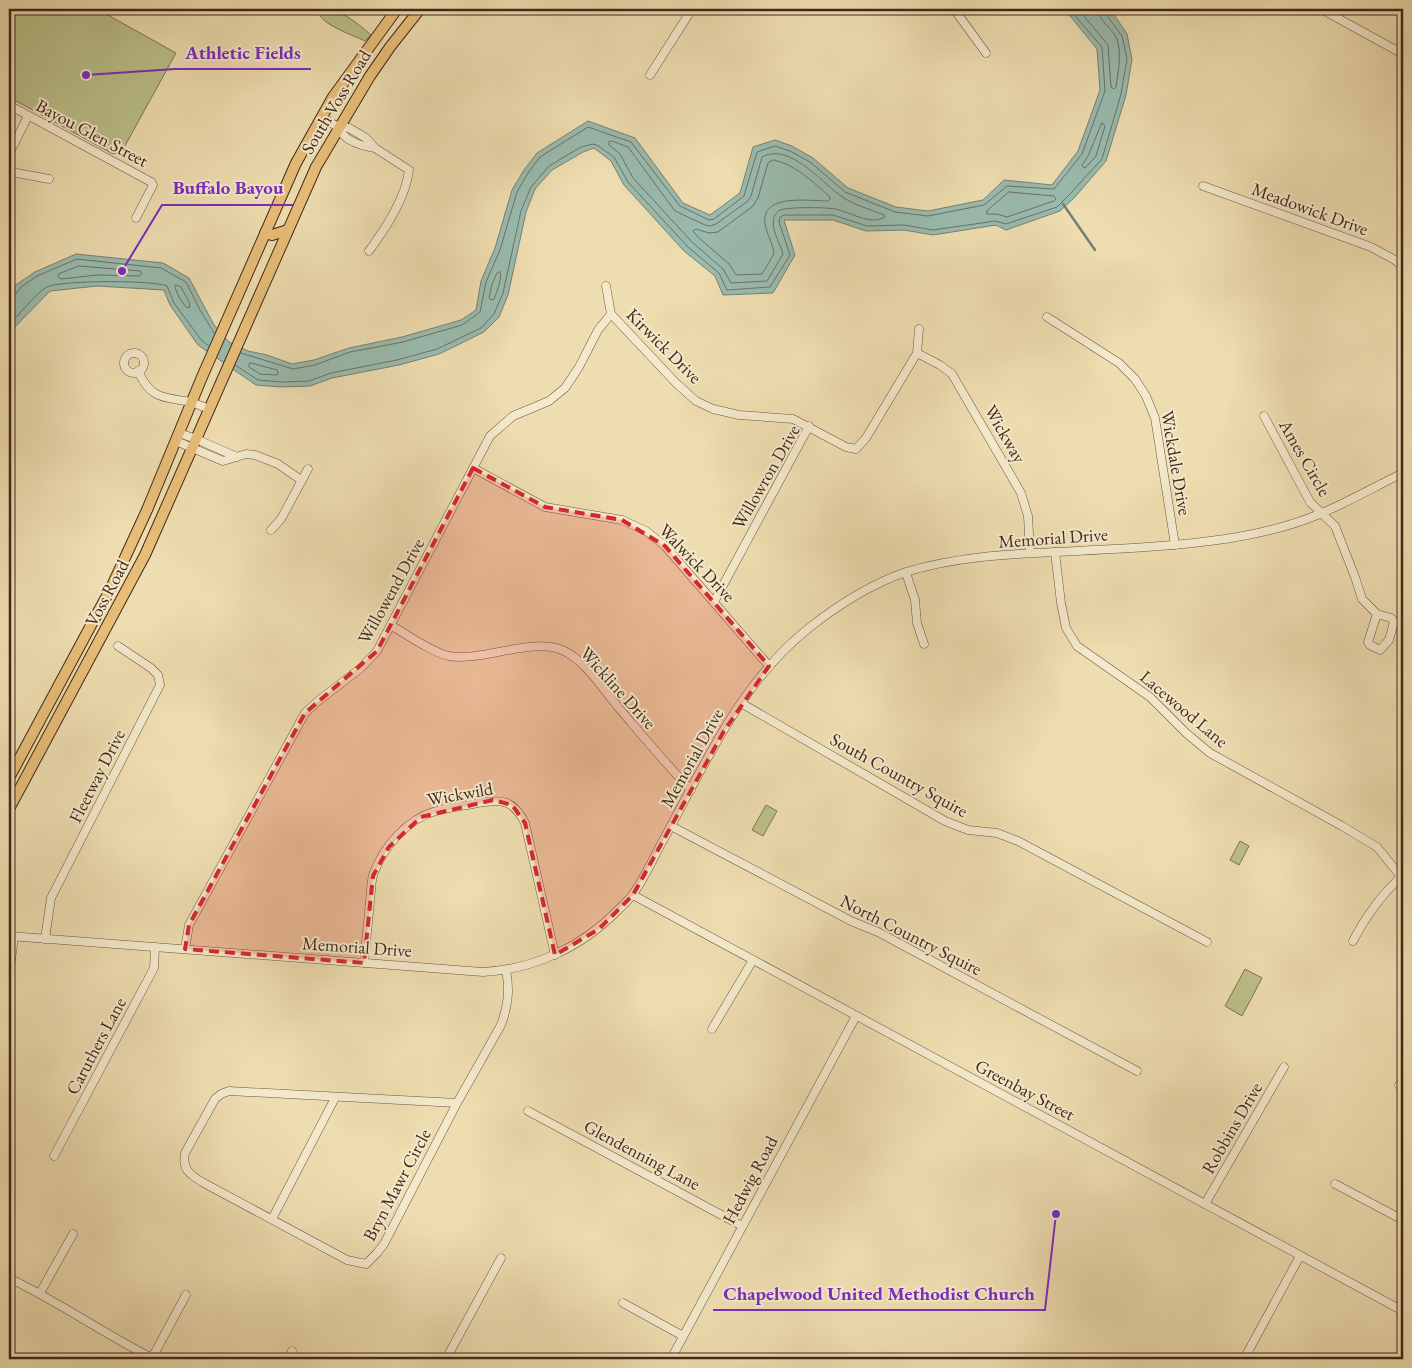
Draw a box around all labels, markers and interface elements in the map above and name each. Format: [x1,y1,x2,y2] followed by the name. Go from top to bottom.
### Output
[175,35,311,69] callout: Athletic Fields
[184,40,301,65] text: Athletic Fields
[295,45,376,158] street label: South Voss Road
[32,93,153,172] street label: Bayou Glen Street
[162,171,293,205] callout: Buffalo Bayou
[173,175,284,200] text: Buffalo Bayou
[1249,177,1372,240] street label: Meadowick Drive
[622,303,707,388] street label: Kirwick Drive
[980,401,1031,467] street label: Wickway
[1156,409,1197,517] street label: Wickdale Drive
[1274,414,1337,500] street label: Ames Circle
[726,420,805,533] street label: Willowron Drive
[654,518,741,607] street label: Walwick Drive
[997,522,1109,553] street label: Memorial Drive
[352,534,429,648] street label: Willowend Drive
[79,555,134,630] street label: Voss Road
[575,641,662,734] street label: Wickline Drive
[1135,665,1233,752] street label: Lacewood Lane
[655,704,728,811] street label: Memorial Drive
[63,725,130,826] street label: Fleetway Drive
[826,727,972,822] street label: South Country Squire
[425,776,496,811] street label: Wickwild
[836,889,986,980] street label: North Country Squire
[301,931,413,962] street label: Memorial Drive
[60,993,131,1098] street label: Caruthers Lane
[972,1054,1079,1126] street label: Greenbay Street
[1196,1078,1267,1178] street label: Robbins Drive
[580,1114,704,1195] street label: Glendenning Lane
[357,1125,436,1245] street label: Bryn Mawr Circle
[717,1131,783,1228] street label: Hedwig Road
[713,1276,1045,1310] callout: Chapelwood United Methodist Church
[723,1281,1035,1306] text: Chapelwood United Methodist Church

